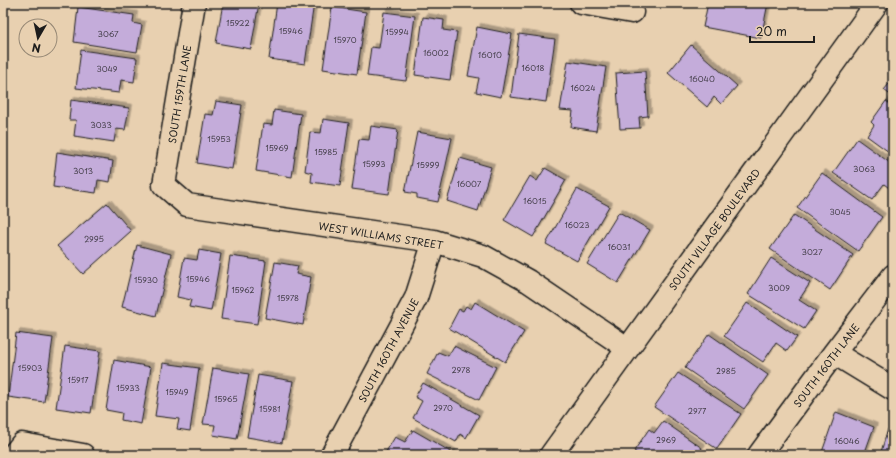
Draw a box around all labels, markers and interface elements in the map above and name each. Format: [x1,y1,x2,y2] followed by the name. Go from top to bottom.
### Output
[226,17,250,29] house number: 15922
[18,18,58,58] north arrow
[750,18,814,44] scale bar
[756,22,787,40] text: 20 m
[279,25,303,37] house number: 15946
[385,26,409,38] house number: 15994
[97,28,119,40] house number: 3067
[333,34,357,46] house number: 15970
[30,39,42,57] text: N
[164,44,194,144] street label: SOUTH 159TH LANE
[423,47,449,59] house number: 16002
[478,49,502,61] house number: 16010
[521,62,545,74] house number: 16018
[97,63,118,75] house number: 3049
[689,73,715,85] house number: 16040
[571,82,595,94] house number: 16024
[90,119,112,131] house number: 3033
[207,133,231,145] house number: 15953
[266,142,288,154] house number: 15969
[315,146,337,158] house number: 15985
[362,158,386,170] house number: 15993
[416,159,440,171] house number: 15999
[853,163,875,175] house number: 3063
[73,165,93,177] house number: 3013
[665,165,763,293] street label: SOUTH VILLAGE BOULEVARD
[457,178,482,190] house number: 16007
[523,195,547,207] house number: 16015
[829,206,851,218] house number: 3045
[318,218,445,252] street label: WEST WILLIAMS STREET
[565,219,589,231] house number: 16023
[84,233,104,245] house number: 2995
[608,241,630,253] house number: 16031
[801,246,823,258] house number: 3027
[186,273,210,285] house number: 15946
[134,274,158,286] house number: 15930
[768,282,790,294] house number: 3009
[231,284,255,296] house number: 15962
[277,292,299,304] house number: 15978
[354,295,422,405] street label: SOUTH 160TH AVENUE
[790,320,862,410] street label: SOUTH 160TH LANE
[18,362,42,374] house number: 15903
[452,364,470,376] house number: 2978
[716,365,736,377] house number: 2985
[67,374,89,386] house number: 15917
[116,382,140,394] house number: 15933
[165,386,189,398] house number: 15949
[214,393,238,405] house number: 15965
[433,402,453,414] house number: 2970
[259,403,281,415] house number: 15981
[688,405,707,417] house number: 2977
[656,434,676,446] house number: 2969
[834,435,860,447] house number: 16046

